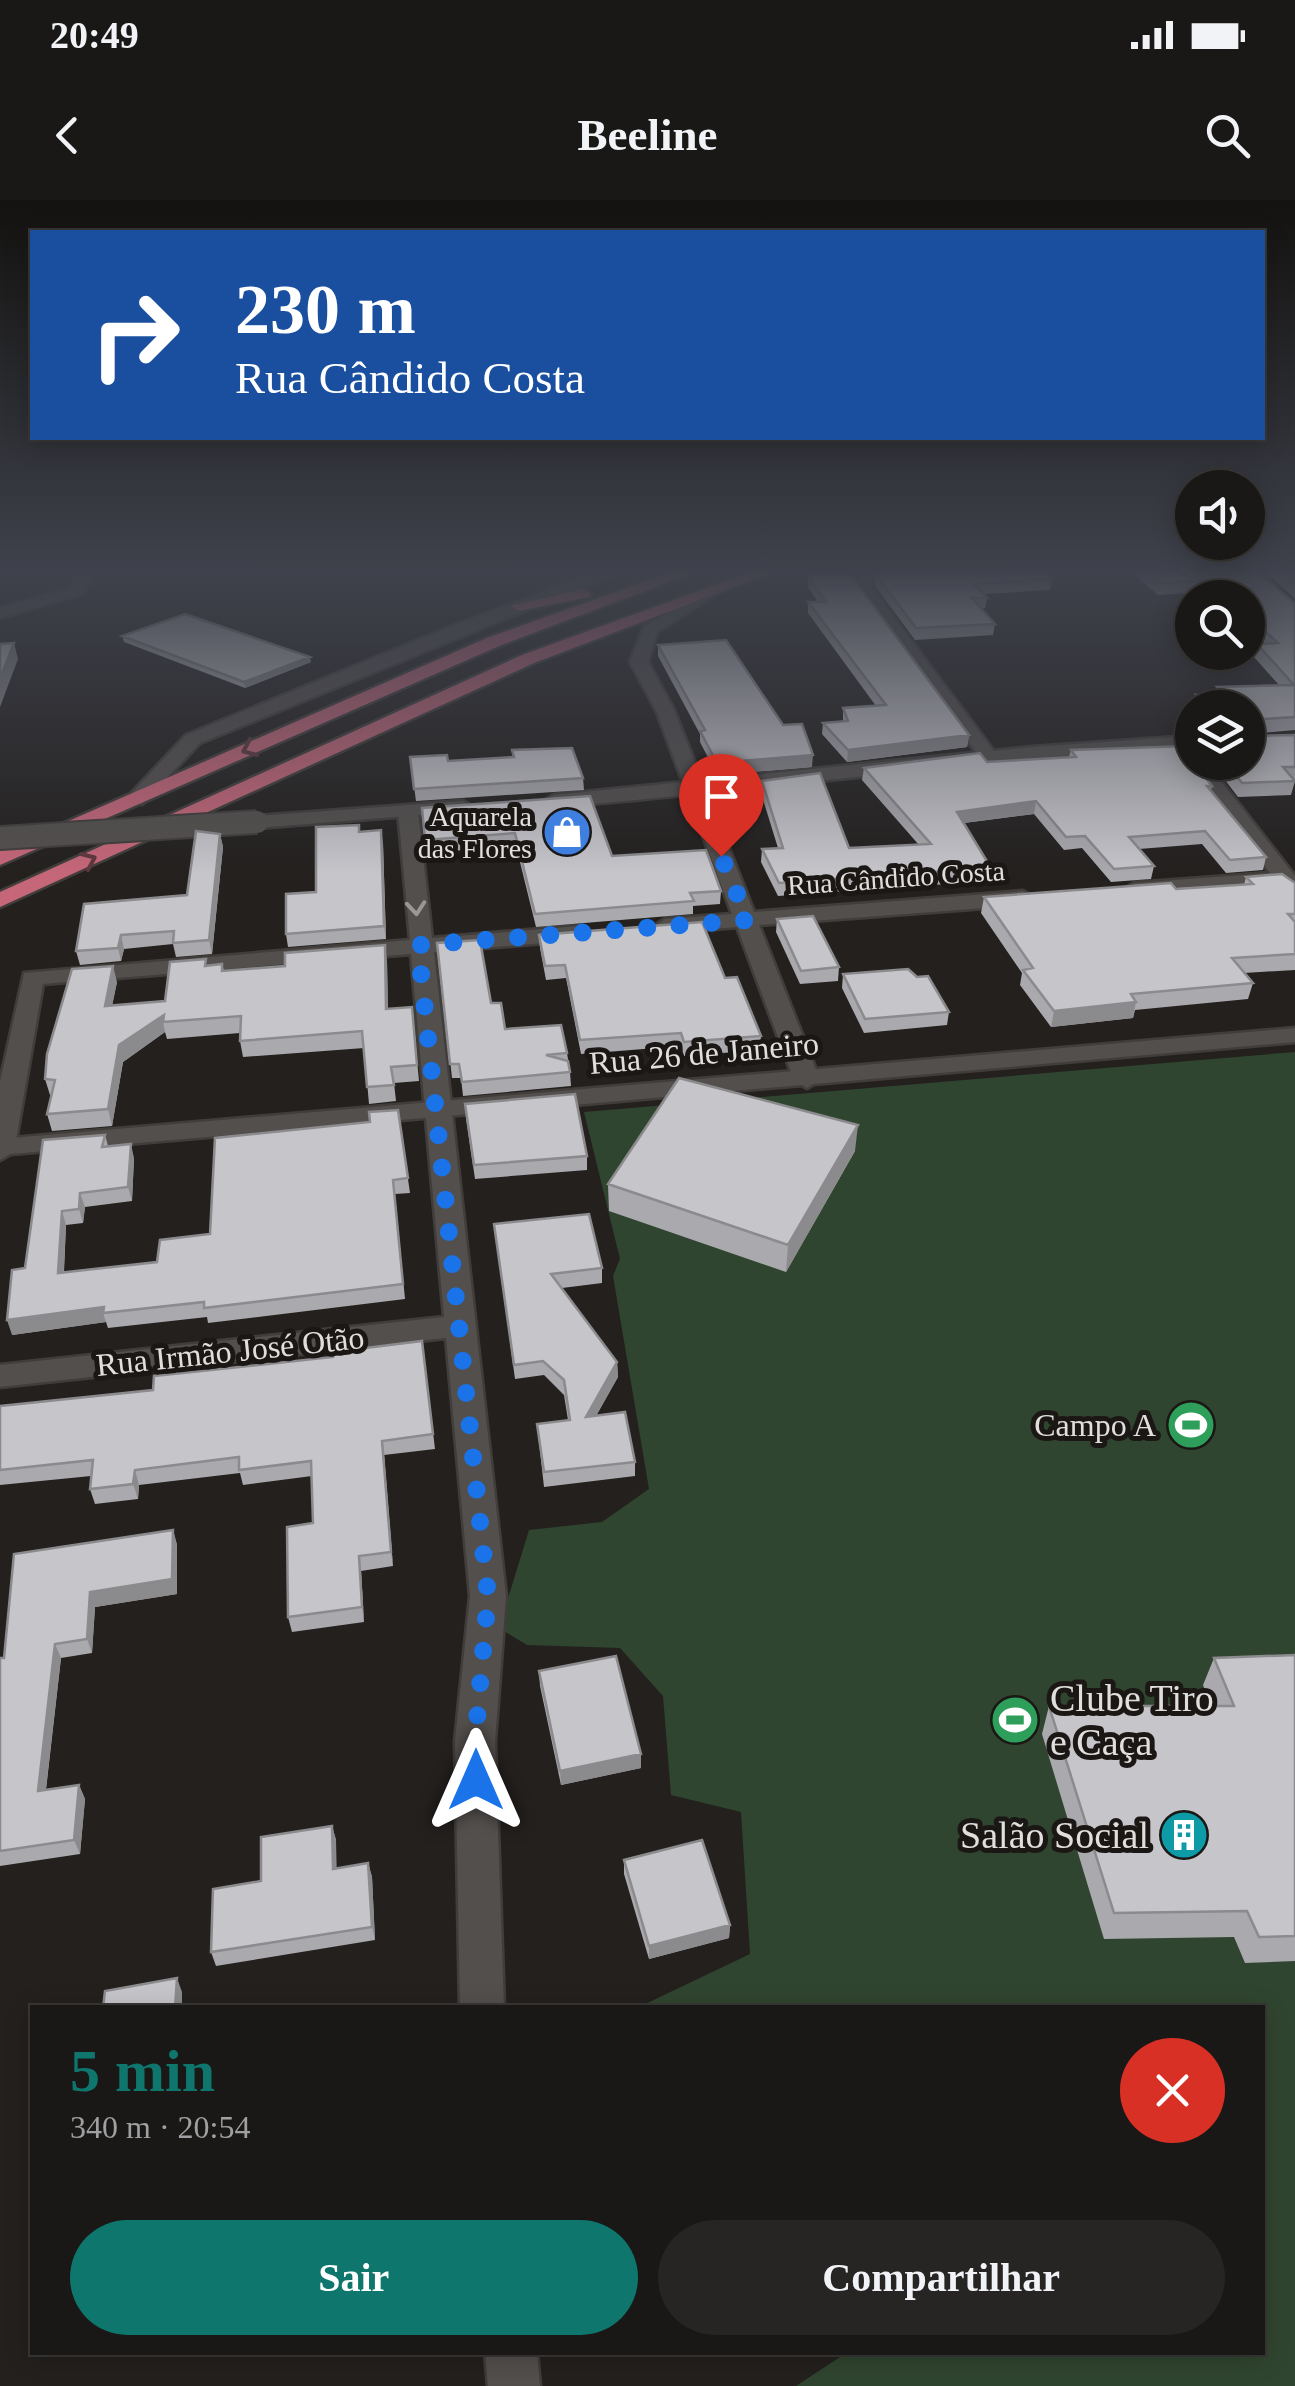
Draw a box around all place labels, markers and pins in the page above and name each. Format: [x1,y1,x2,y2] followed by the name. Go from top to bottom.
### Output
[679,754,764,857] pin
[418,801,533,864] place label: Aquarela das Flores
[541,806,593,858] shop icon: Aquarela das Flores
[1165,1399,1217,1451] sports icon: Campo A
[1034,1407,1156,1443] place label: Campo A
[1050,1677,1214,1763] place label: Clube Tiro e Caça
[989,1694,1041,1746] sports icon: Clube Tiro e Caça
[1158,1809,1210,1861] building icon: Salão Social
[960,1814,1149,1856] place label: Salão Social

